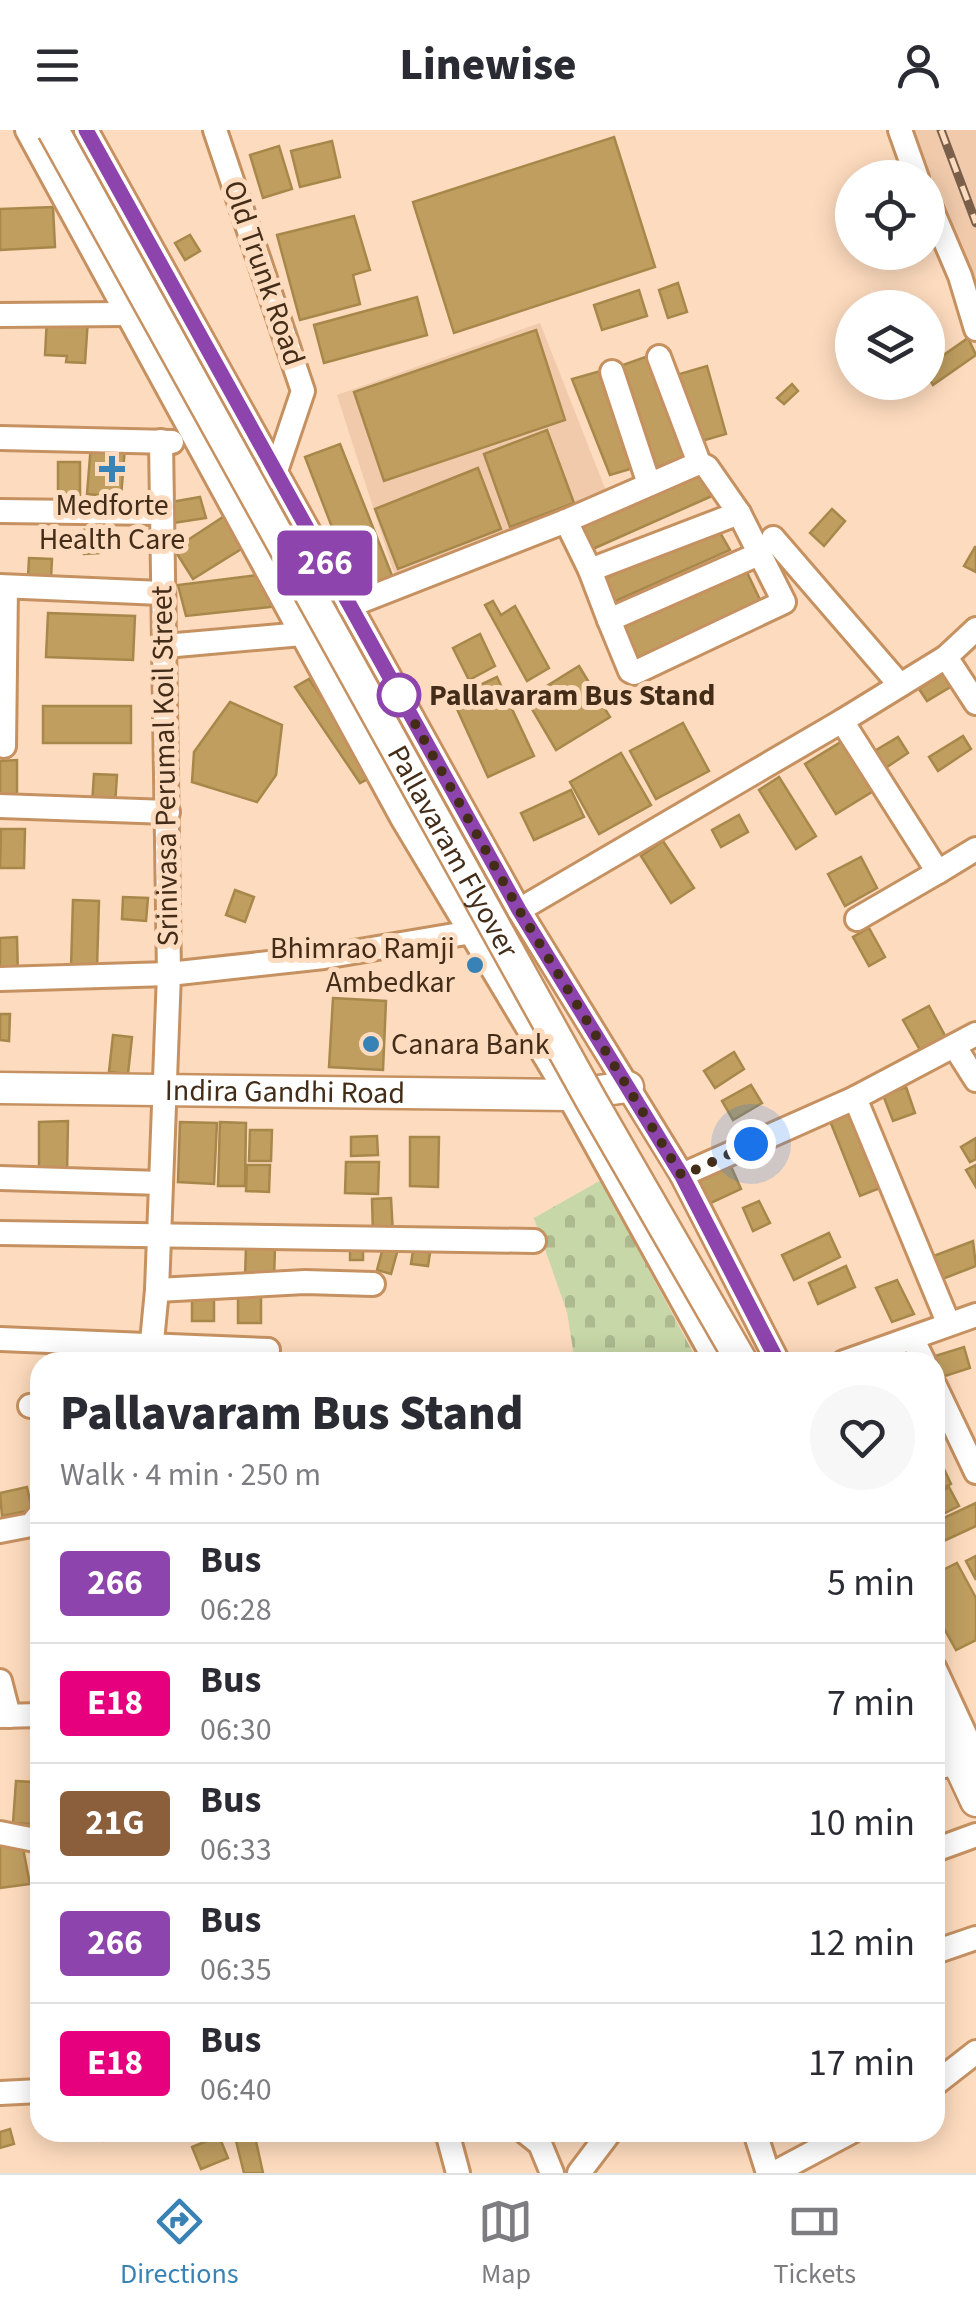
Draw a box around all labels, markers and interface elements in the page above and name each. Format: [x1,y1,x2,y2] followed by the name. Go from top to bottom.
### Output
[399,33,577,97] text: Linewise
[30,38,85,93] icon: menu
[891,38,946,93] icon: person
[835,160,945,400] map controls
[835,160,945,270] button: locate
[212,175,316,371] street label: Old Trunk Road
[835,290,945,400] button: layers
[99,456,125,482] marker: Medforte Health Care
[39,484,185,561] place label: Medforte Health Care
[268,530,382,596] line badge: 266
[297,538,353,588] text: 266
[140,585,190,947] street label: Srinivasa Perumal Koil Street
[378,674,420,716] marker: Pallavaram Bus Stand
[429,674,716,717] place label: Pallavaram Bus Stand
[377,737,530,966] street label: Pallavaram Flyover
[270,927,456,1004] place label: Bhimrao Ramji Ambedkar
[464,954,486,976] marker: Bhimrao Ramji Ambedkar
[391,1023,550,1066] place label: Canara Bank
[360,1033,382,1055] marker: Canara Bank
[165,1069,405,1114] street label: Indira Gandhi Road
[726,1119,776,1169] your location
[60,1380,523,1448] text: Pallavaram Bus Stand
[810,1385,915,1490] button: heart
[60,1452,321,1498] text: Walk · 4 min · 250 m
[200,1533,261,1587] text: Bus
[827,1556,915,1610] text: 5 min
[87,1558,143,1608] text: 266
[200,1587,272,1633] text: 06:28
[200,1653,261,1707] text: Bus
[827,1676,915,1730] text: 7 min
[87,1678,143,1728] text: E18
[200,1707,272,1753] text: 06:30
[200,1773,261,1827] text: Bus
[808,1796,915,1850] text: 10 min
[85,1798,145,1848] text: 21G
[200,1827,272,1873] text: 06:33
[200,1893,261,1947] text: Bus
[808,1916,915,1970] text: 12 min
[87,1918,143,1968] text: 266
[200,1947,272,1993] text: 06:35
[200,2013,261,2067] text: Bus
[808,2036,915,2090] text: 17 min
[87,2038,143,2088] text: E18
[200,2067,272,2113] text: 06:40
[120,2194,238,2294] tab: Directions
[478,2194,533,2294] tab: Map
[773,2194,856,2294] tab: Tickets

